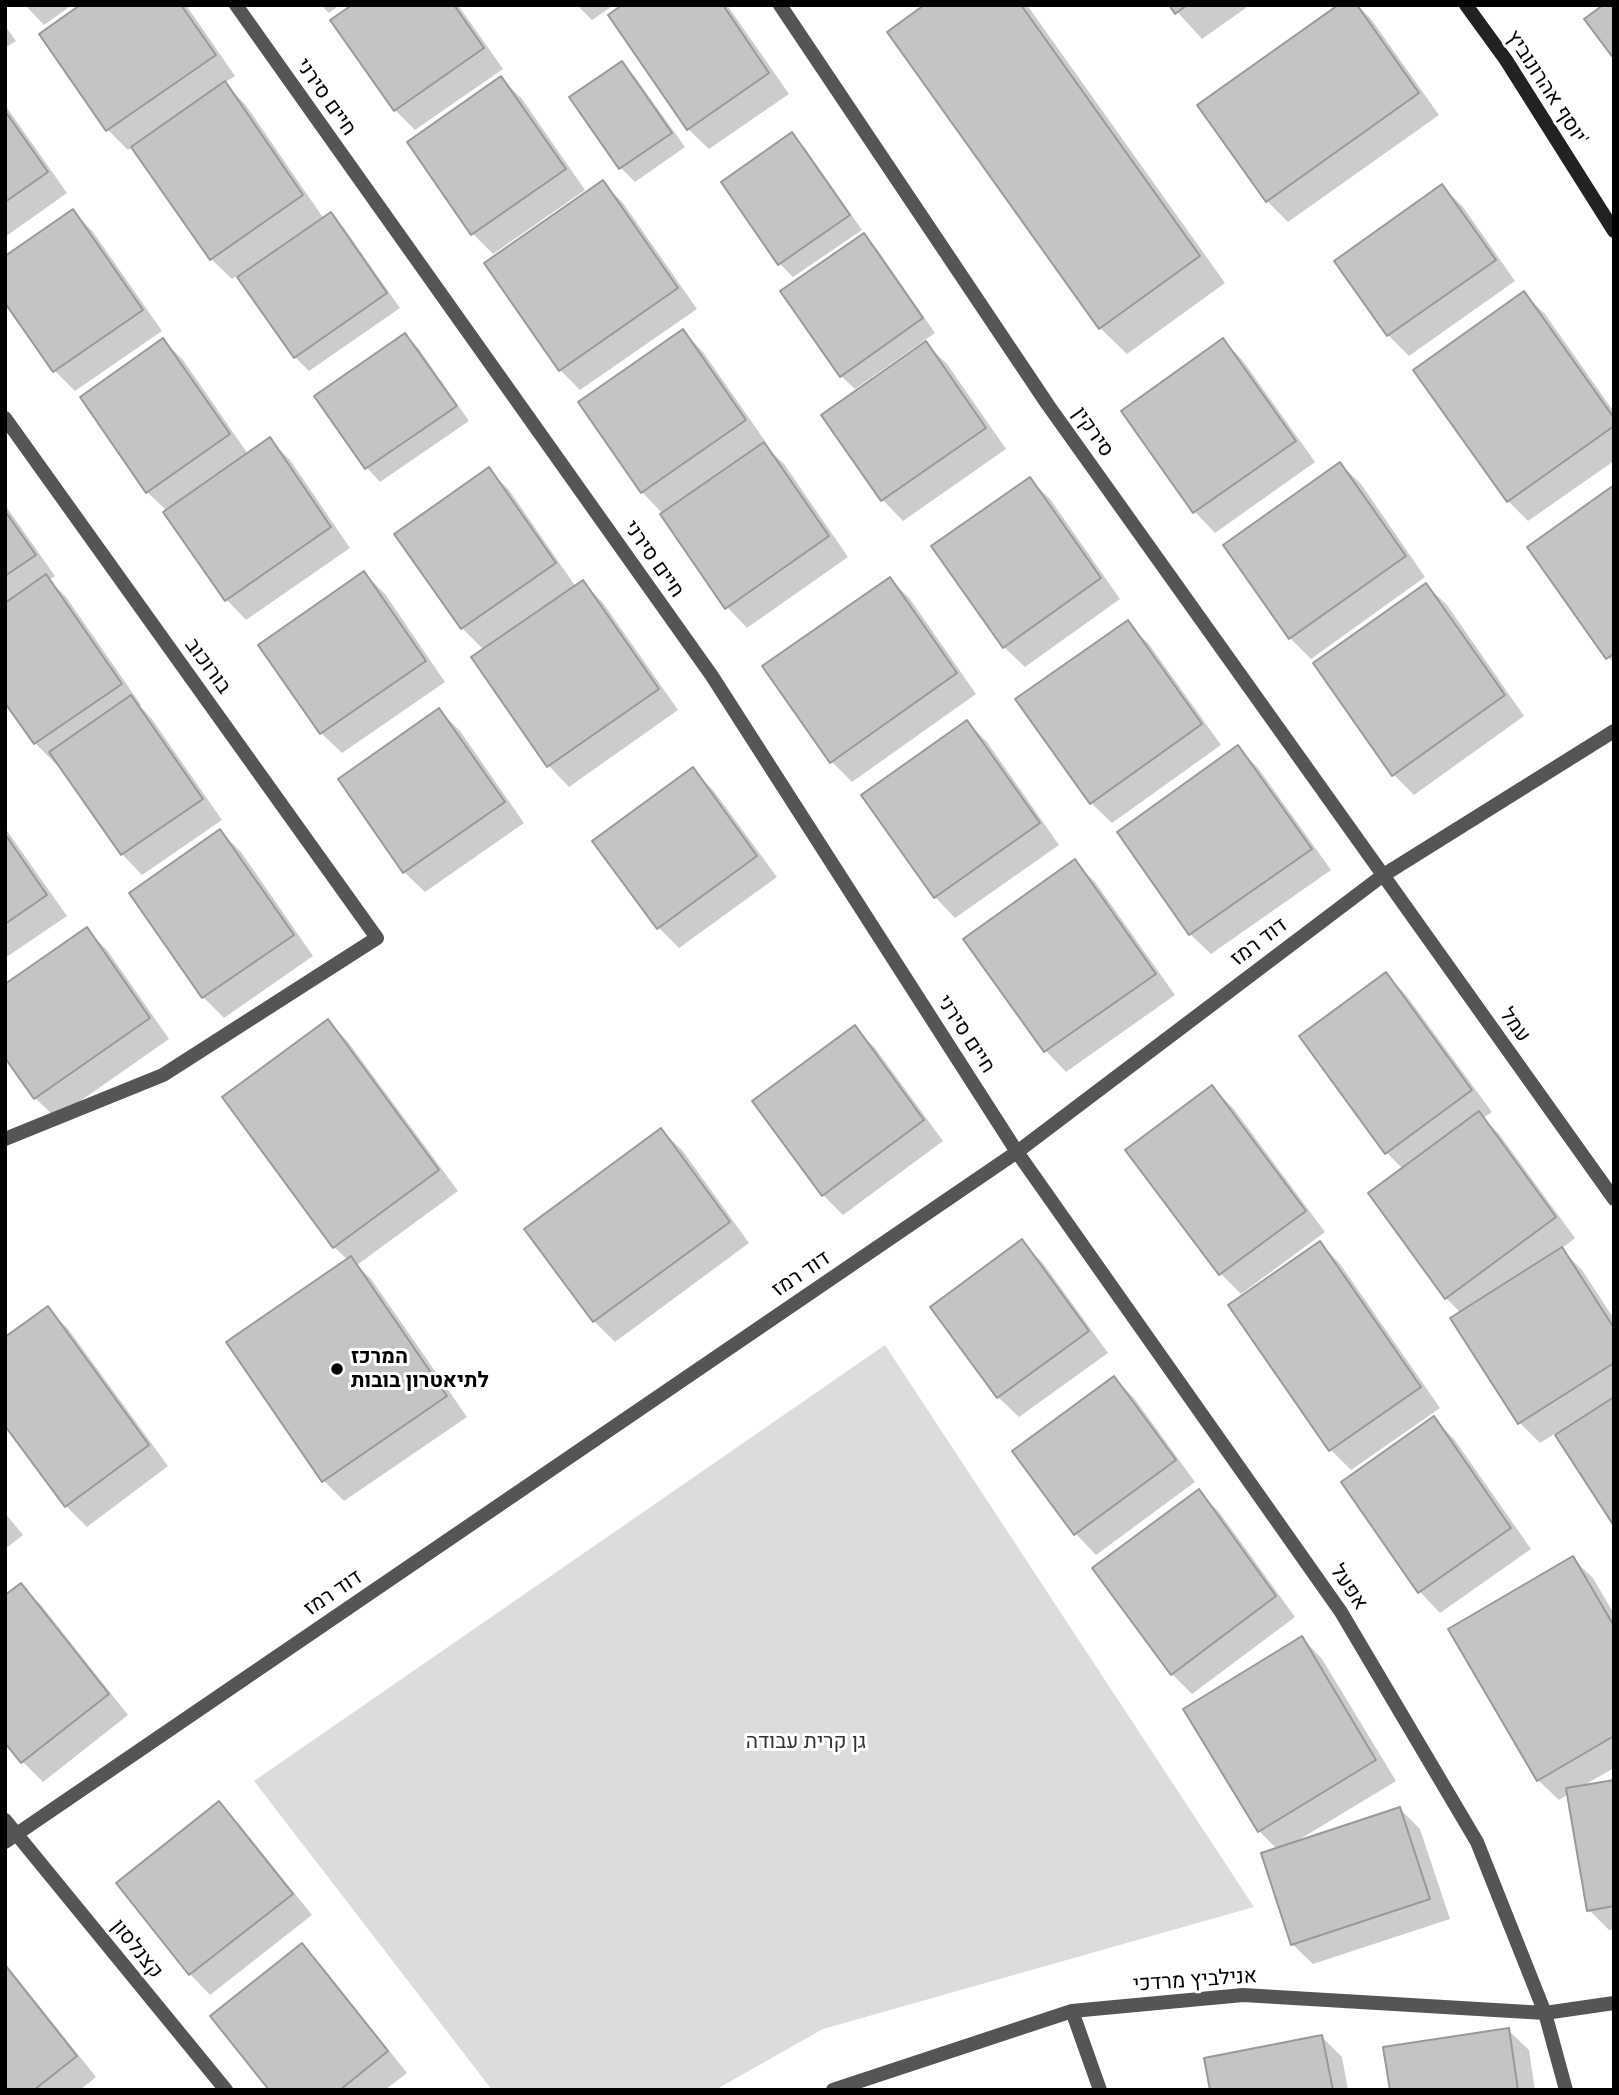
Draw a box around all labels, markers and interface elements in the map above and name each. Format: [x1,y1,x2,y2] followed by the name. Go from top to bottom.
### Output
[1500,26,1594,150] street label: יוסף אהרונוביץ'
[290,54,362,140] street label: חיים סירני
[1067,402,1119,462] street label: סירקין
[618,516,690,602] street label: חיים סירני
[179,633,237,699] street label: בורוכוב
[1226,913,1292,971] street label: דוד רמז
[931,990,1001,1078] street label: חיים סירני
[1494,1003,1536,1047] street label: עמל
[767,1246,835,1302] street label: דוד רמז
[351,1344,489,1394] place label: המרכז לתיאטרון בובות
[329,1361,345,1377] marker: המרכז לתיאטרון בובות
[1325,1559,1373,1615] street label: אפעל
[299,1565,367,1621] street label: דוד רמז
[746,1729,866,1755] park label: גן קרית עבודה
[106,1914,168,1984] street label: קצנלסון
[1132,1963,1258,1997] street label: אנילביץ מרדכי

